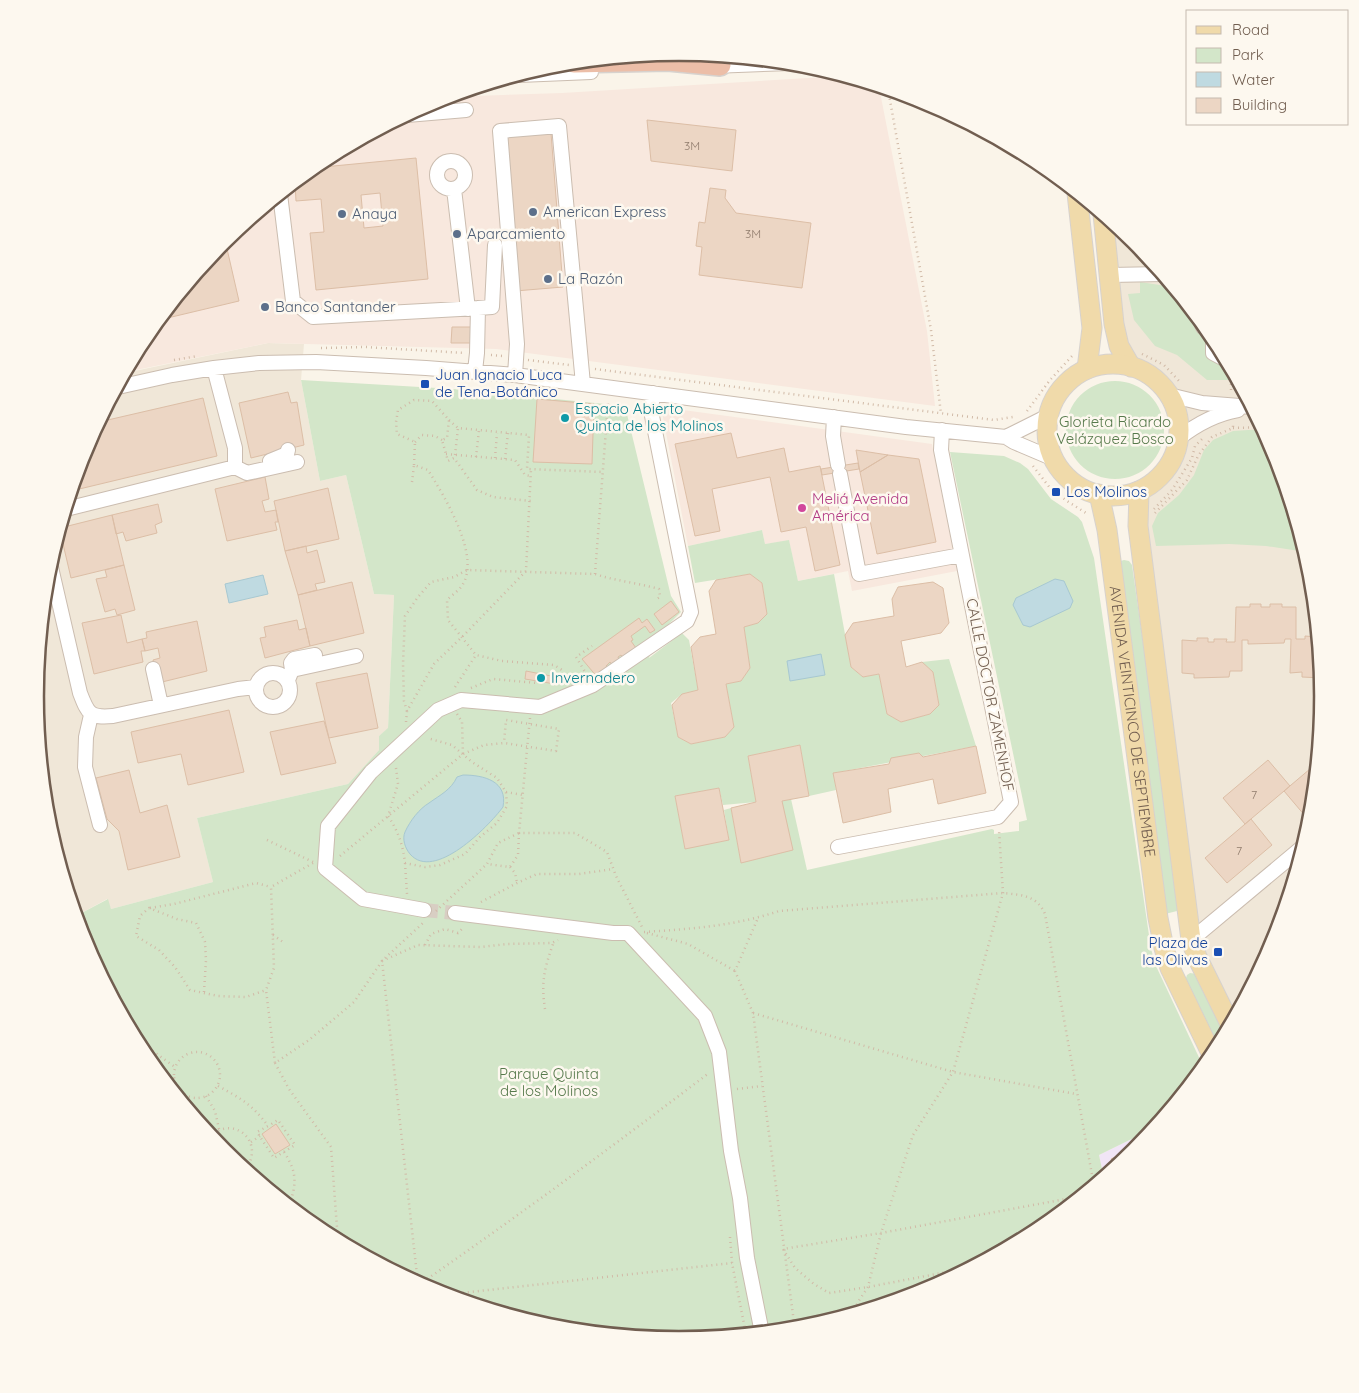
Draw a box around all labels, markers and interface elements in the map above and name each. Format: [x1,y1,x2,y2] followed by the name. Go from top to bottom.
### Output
[1186,10,1349,125] legend
[1232,20,1269,39] text: Road
[1232,45,1264,64] text: Park
[1232,70,1275,89] text: Water
[1232,95,1287,114] text: Building
[684,138,700,153] house number: 3M
[543,202,666,221] place label: American Express
[352,204,397,223] place label: Anaya
[527,206,539,218] marker: American Express
[336,208,348,220] marker: Anaya
[467,224,565,243] place label: Aparcamiento
[745,226,761,241] house number: 3M
[451,228,463,240] marker: Aparcamiento
[558,269,623,288] place label: La Razón
[542,273,554,285] marker: La Razón
[275,297,396,316] place label: Banco Santander
[259,301,271,313] marker: Banco Santander
[435,365,562,401] place label: Juan Ignacio Luca de Tena-Botánico
[419,378,431,390] marker: Juan Ignacio Luca de Tena-Botánico
[575,399,723,435] place label: Espacio Abierto Quinta de los Molinos
[559,412,571,424] marker: Espacio Abierto Quinta de los Molinos
[1056,412,1174,448] park label: Glorieta Ricardo Velázquez Bosco
[1066,482,1147,501] place label: Los Molinos
[1050,486,1062,498] marker: Los Molinos
[812,489,908,525] place label: Meliá Avenida América
[796,502,808,514] marker: Meliá Avenida América
[1105,585,1160,858] street label: AVENIDA VEINTICINCO DE SEPTIEMBRE
[962,597,1019,793] street label: CALLE DOCTOR ZAMENHOF
[551,668,635,687] place label: Invernadero
[535,672,547,684] marker: Invernadero
[1251,787,1257,802] house number: 7
[1236,843,1242,858] house number: 7
[1142,933,1208,969] place label: Plaza de las Olivas
[1212,946,1224,958] marker: Plaza de las Olivas
[499,1064,599,1100] park label: Parque Quinta de los Molinos

